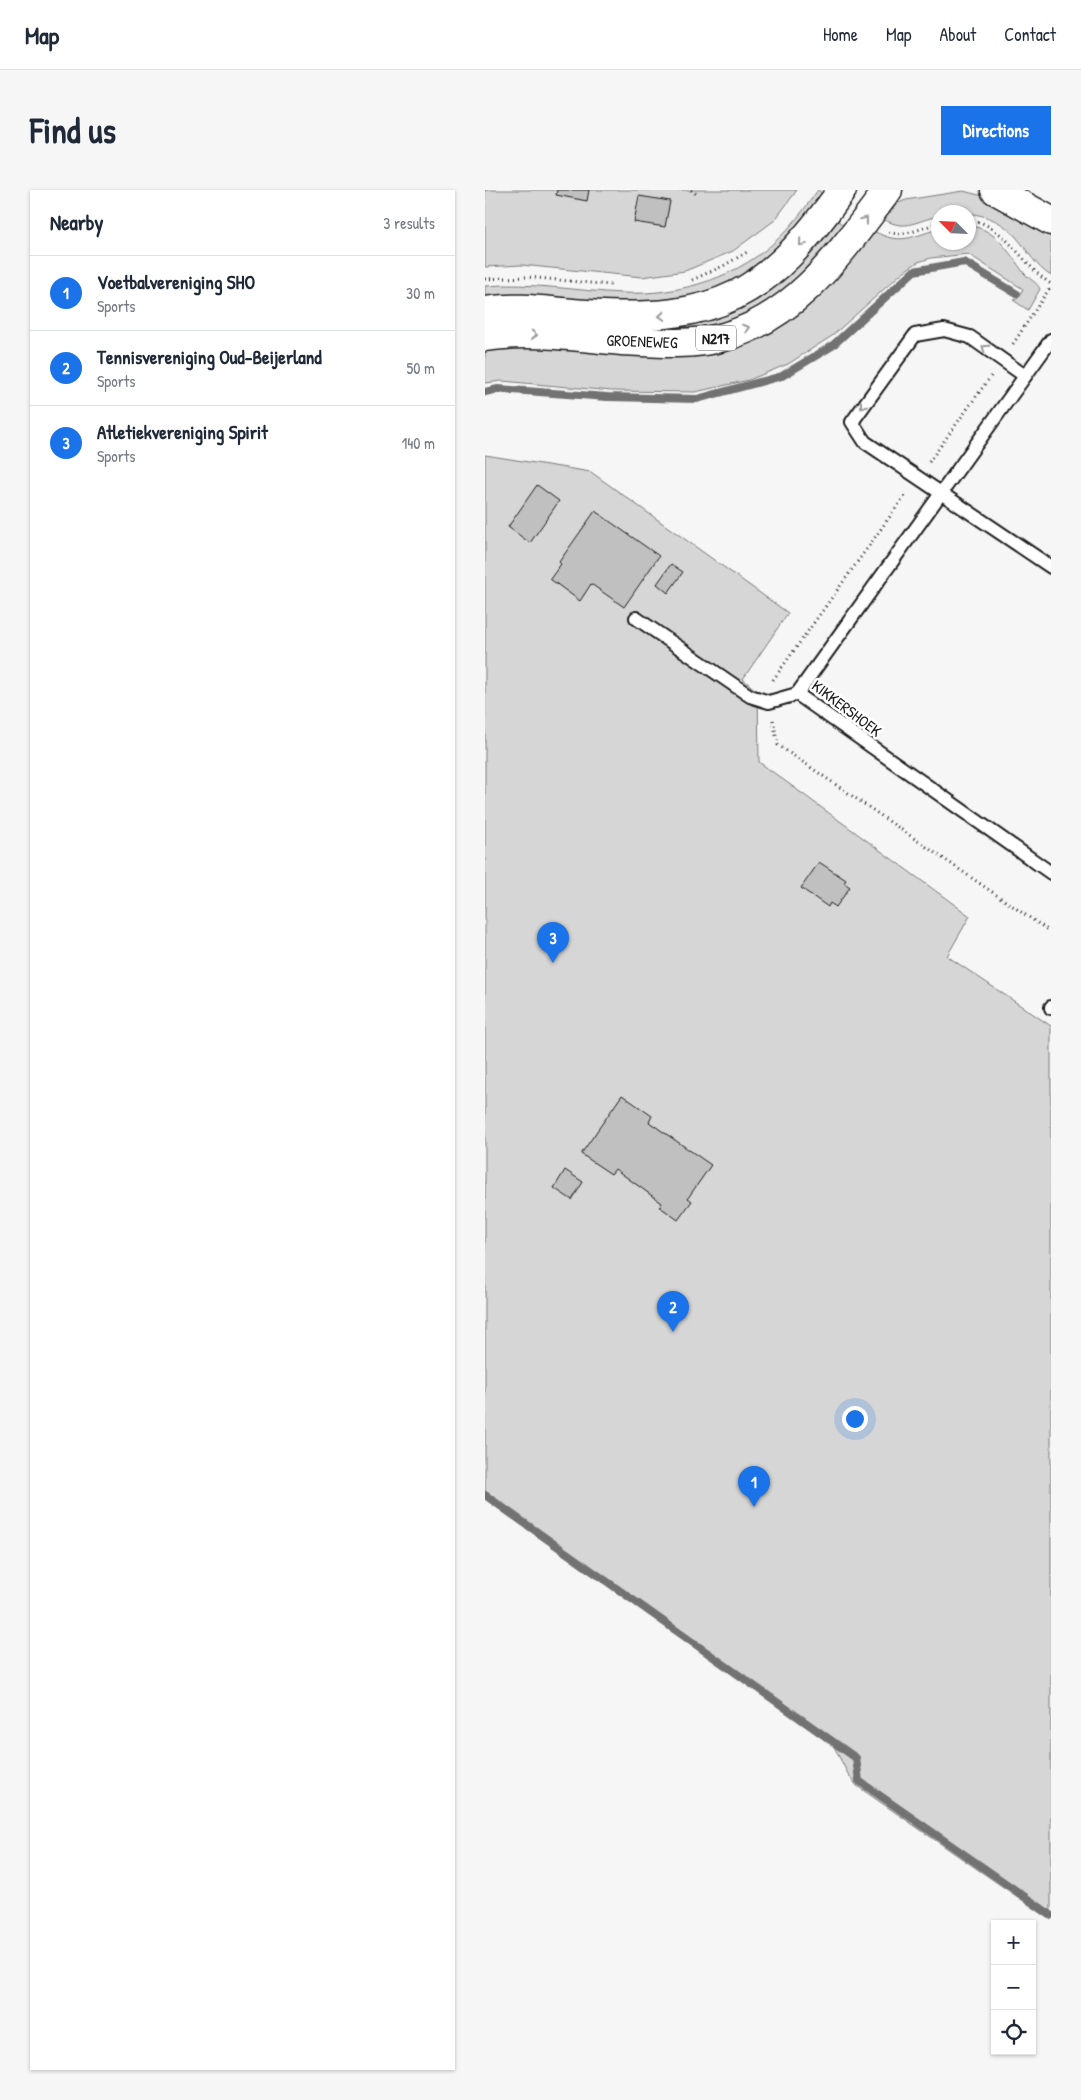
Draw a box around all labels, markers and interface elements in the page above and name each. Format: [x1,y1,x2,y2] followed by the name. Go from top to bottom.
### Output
[25,19,59,51] text: Map
[823,22,858,47] text: Home
[886,22,911,47] text: Map
[939,22,976,47] text: About
[1004,22,1056,47] text: Contact
[941,106,1051,155] button: Directions
[30,107,116,154] text: Find us
[931,205,976,250] north arrow
[50,208,103,237] text: Nearby
[383,212,435,234] text: 3 results
[859,217,868,226] one-way arrow
[798,237,807,246] one-way arrow
[97,269,255,295] text: Voetbalvereniging SHO
[63,282,69,304] text: 1
[406,282,435,304] text: 30 m
[97,295,135,317] text: Sports
[658,310,666,321] one-way arrow
[741,324,750,334] one-way arrow
[696,326,736,350] road number: N217
[606,329,678,353] street label: GROENEWEG
[530,330,538,340] one-way arrow
[97,344,322,370] text: Tennisvereniging Oud-Beijerland
[981,345,991,354] one-way arrow
[62,357,70,379] text: 2
[407,357,435,379] text: 50 m
[97,370,135,392] text: Sports
[860,400,870,409] one-way arrow
[97,419,268,445] text: Atletiekvereniging Spirit
[62,432,70,454] text: 3
[401,432,435,454] text: 140 m
[97,445,135,467] text: Sports
[807,674,887,742] street label: KIKKERSHOEK
[537,922,569,963] pin: 3
[657,1291,689,1332] pin: 2
[842,1406,868,1432] your location
[738,1466,770,1507] pin: 1
[991,1920,1036,2055] map controls
[991,1920,1036,1965] button: +
[991,1965,1036,2010] button: −
[991,2010,1036,2055] button: locate

